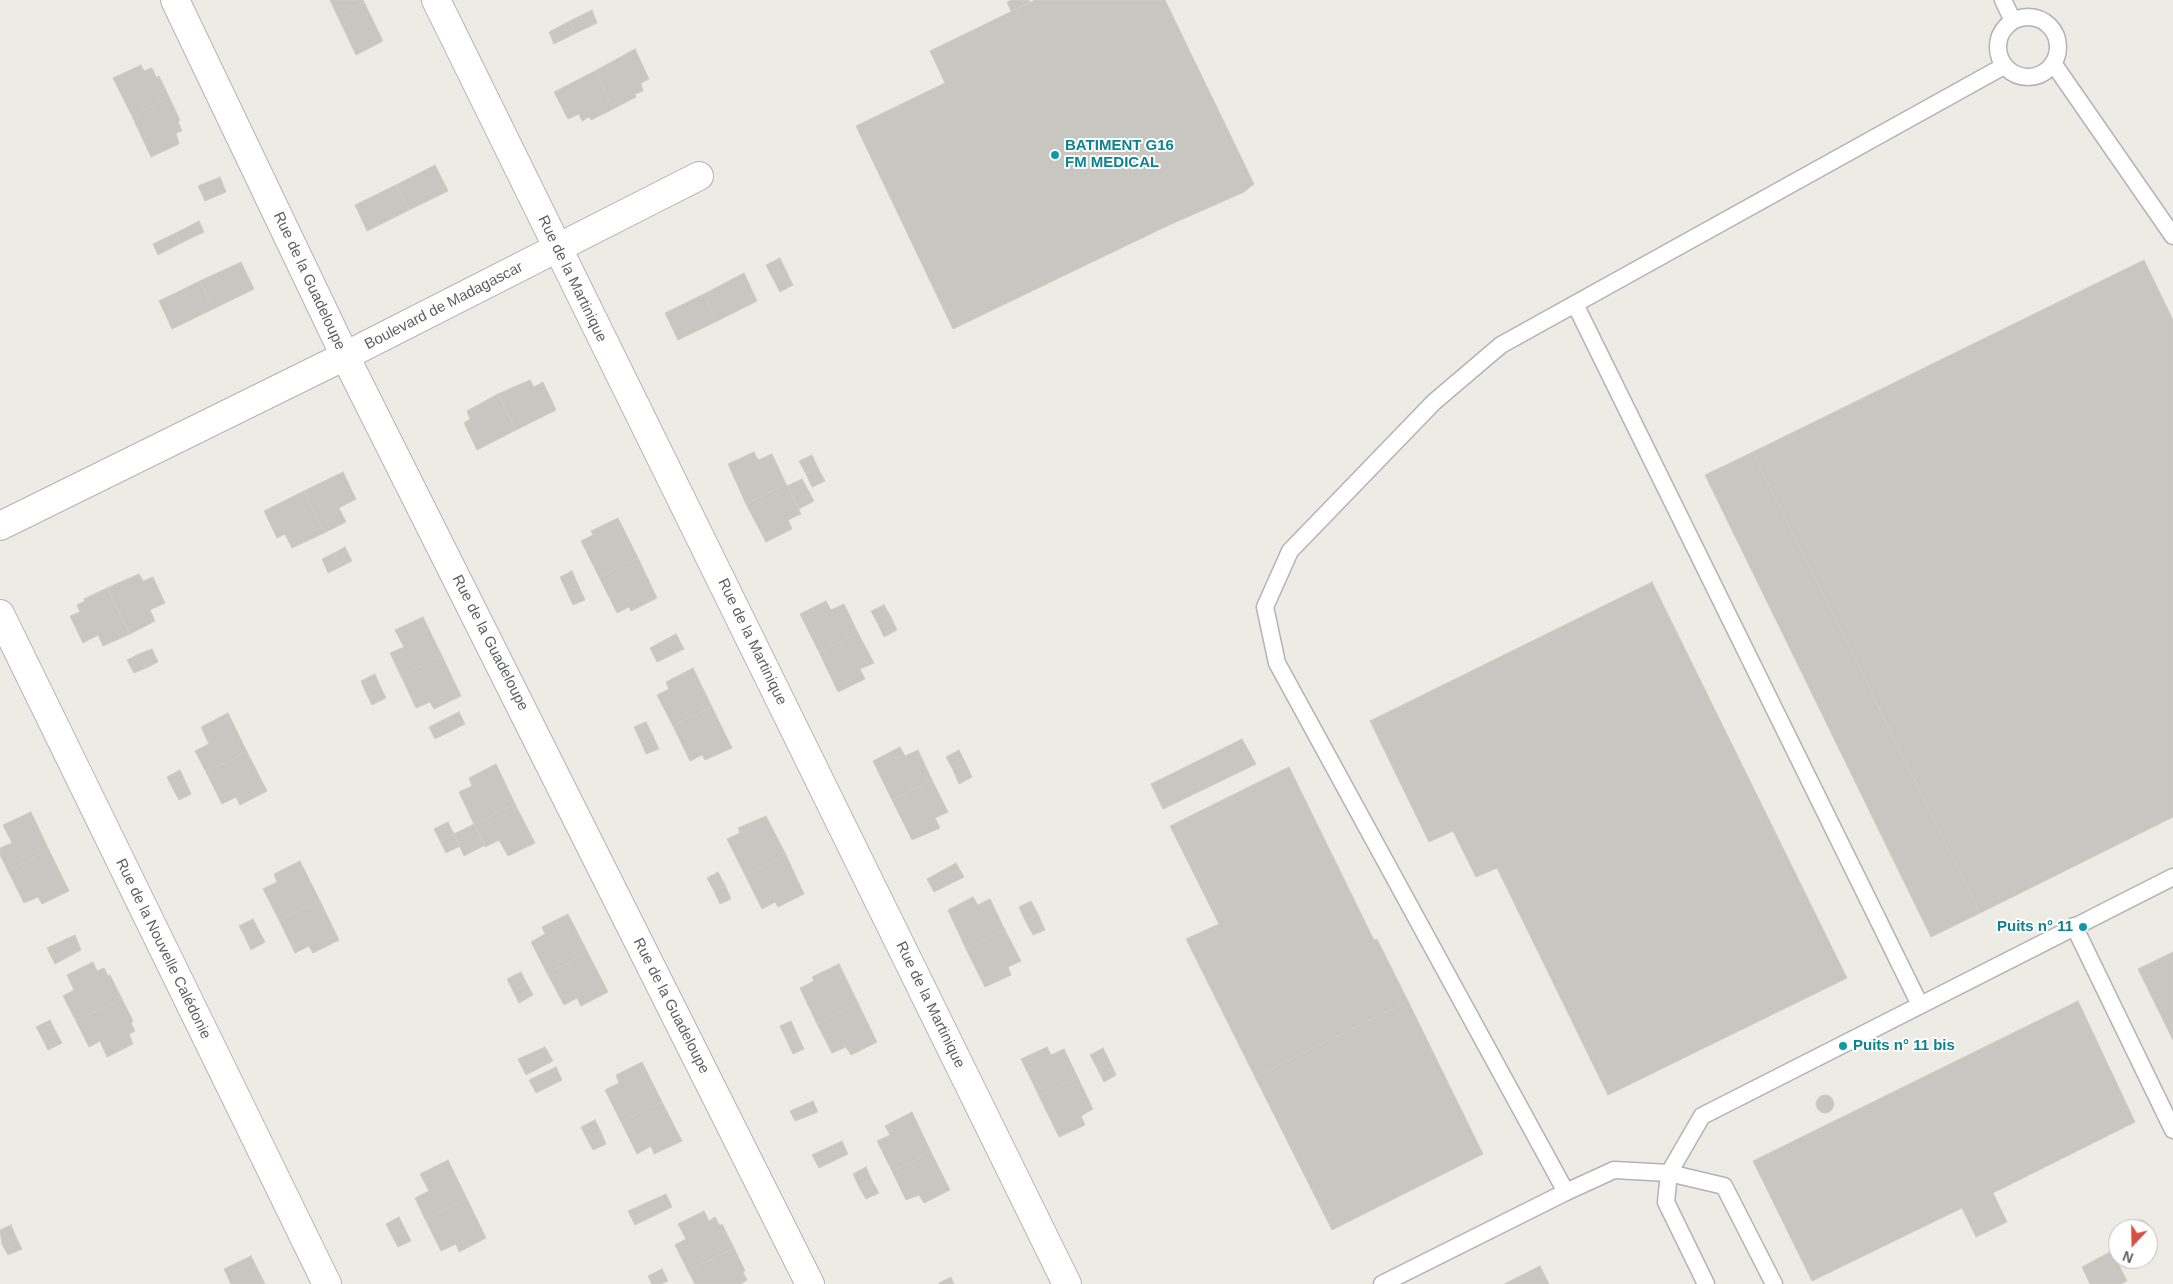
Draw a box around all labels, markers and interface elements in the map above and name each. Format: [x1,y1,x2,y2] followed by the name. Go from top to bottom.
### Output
[1065,137,1174,172] place label: BATIMENT G16 FM MEDICAL
[1049,149,1061,161] marker: BATIMENT G16 FM MEDICAL
[269,209,349,353] street label: Rue de la Guadeloupe
[534,213,610,345] street label: Rue de la Martinique
[362,258,526,354] street label: Boulevard de Madagascar
[448,572,532,714] street label: Rue de la Guadeloupe
[714,576,790,708] street label: Rue de la Martinique
[111,856,215,1042] street label: Rue de la Nouvelle Calédonie
[1997,918,2073,936] place label: Puits n° 11
[2077,921,2089,933] marker: Puits n° 11
[629,935,713,1077] street label: Rue de la Guadeloupe
[892,939,968,1071] street label: Rue de la Martinique
[1853,1037,1955,1055] place label: Puits n° 11 bis
[1837,1040,1849,1052] marker: Puits n° 11 bis
[2108,1219,2158,1269] north arrow
[2120,1248,2136,1266] text: N

